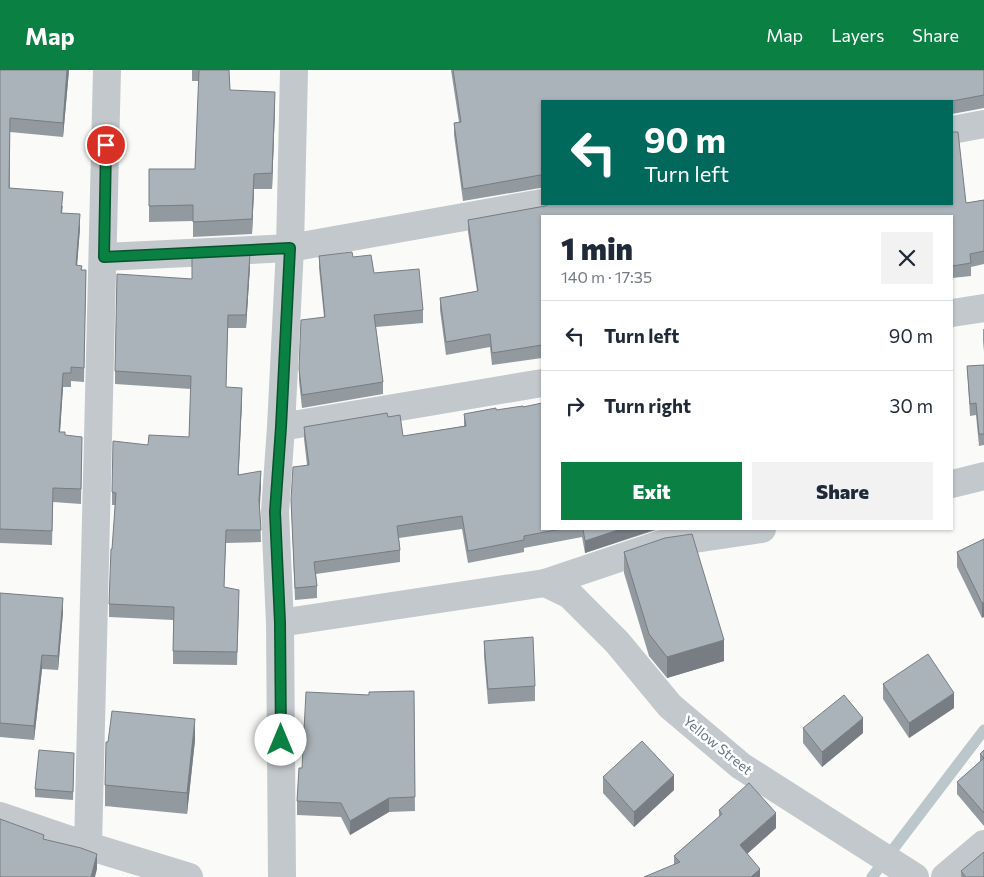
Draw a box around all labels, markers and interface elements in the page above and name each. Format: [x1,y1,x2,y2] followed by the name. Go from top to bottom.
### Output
[25,21,75,50] text: Map
[766,24,803,46] text: Map
[831,24,884,46] text: Layers
[912,24,959,46] text: Share
[644,117,726,160] text: 90 m
[561,120,626,185] icon: left
[85,124,127,166] pin
[92,131,120,159] icon: arrive
[644,160,729,187] text: Turn left
[561,229,633,266] text: 1 min
[881,232,933,284] button: close
[561,267,652,286] text: 140 m · 17:35
[561,322,589,350] icon: left
[604,324,679,347] text: Turn left
[889,324,933,347] text: 90 m
[561,392,589,420] icon: right
[604,394,691,417] text: Turn right
[890,394,933,417] text: 30 m
[561,462,742,520] button: Exit
[752,462,933,520] button: Share
[680,712,756,778] street label: Yellow Street
[254,713,306,765] position arrow

